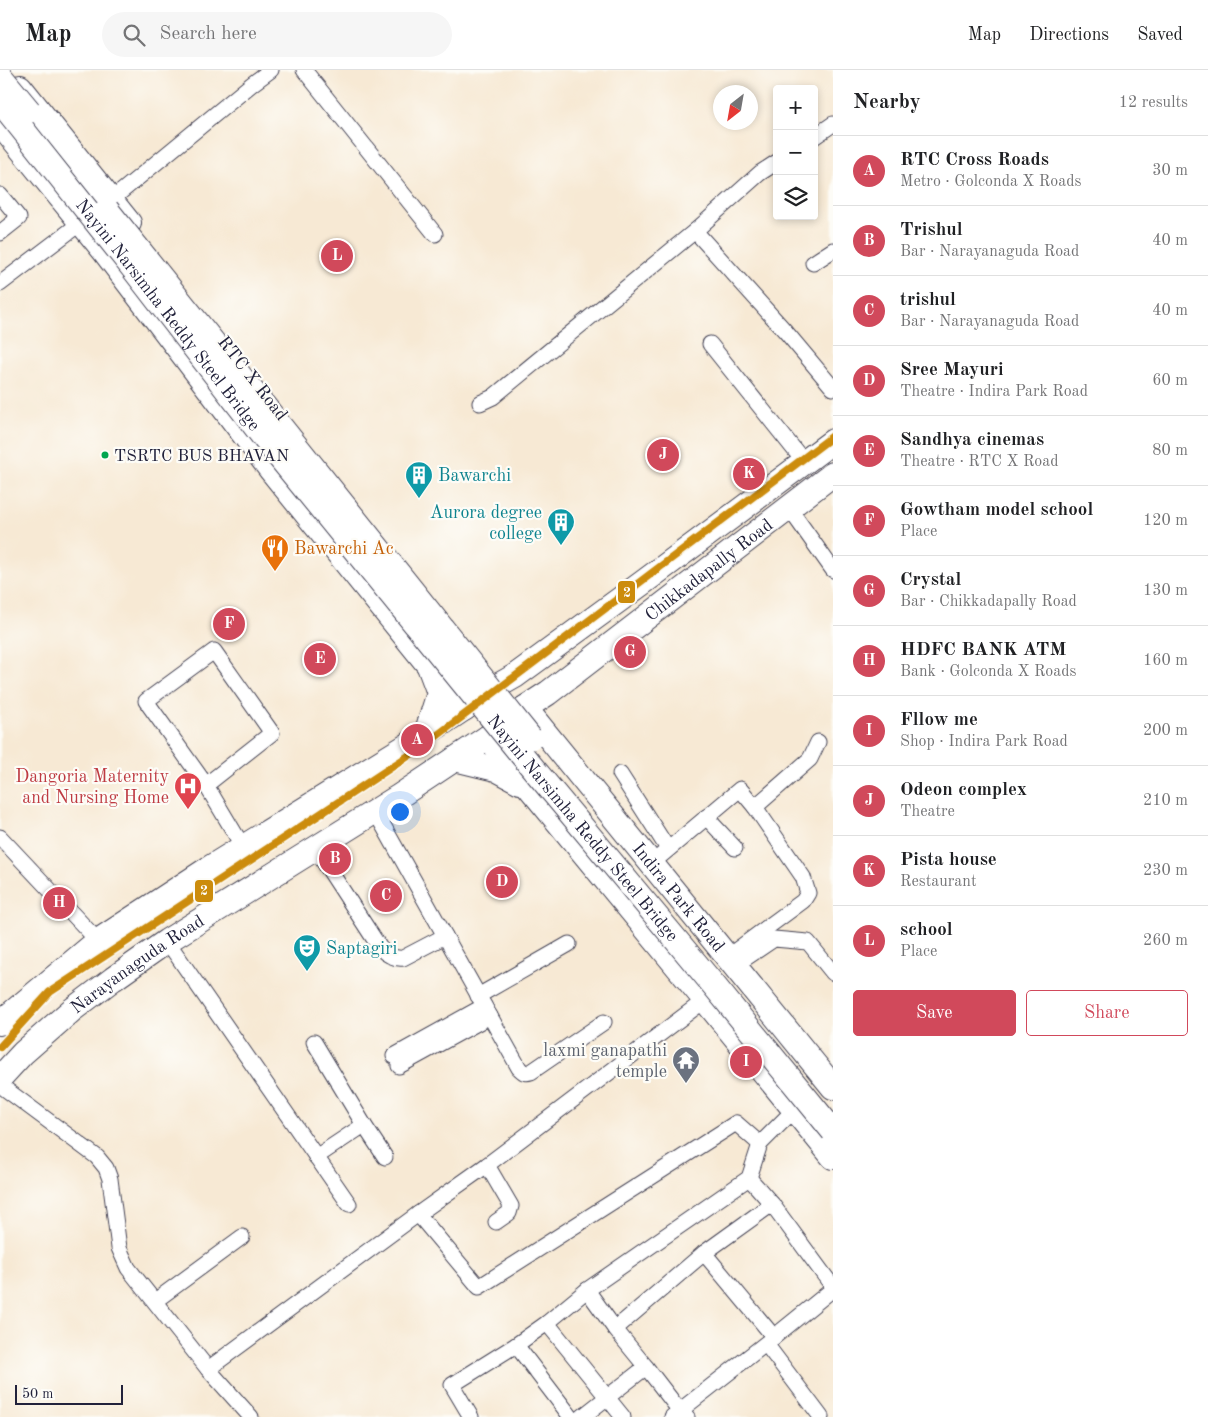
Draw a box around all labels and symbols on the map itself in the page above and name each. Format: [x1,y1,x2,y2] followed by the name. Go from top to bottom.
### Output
[713,85,758,130] north arrow
[72,196,263,434] street label: Nayini Narsimha Reddy Steel Bridge
[321,237,353,275] pin: L
[214,333,291,424] street label: RTC X Road
[647,436,679,474] pin: J
[114,448,289,465] place label: TSRTC BUS BHAVAN
[100,450,110,460] marker: TSRTC BUS BHAVAN
[733,455,765,493] pin: K
[404,460,434,499] building icon: Bawarchi
[438,467,511,485] place label: Bawarchi
[430,504,542,543] place label: Aurora degree college
[546,507,576,546] building icon: Aurora degree college
[642,516,776,625] street label: Chikkadapally Road
[260,533,290,572] restaurant icon: Bawarchi Ac
[294,540,394,558] place label: Bawarchi Ac
[617,580,636,604] line badge: 2
[623,586,631,600] text: 2
[213,605,245,643] pin: F
[614,633,646,671] pin: G
[304,640,336,678] pin: E
[483,712,681,945] street label: Nayini Narsimha Reddy Steel Bridge
[401,721,433,759] pin: A
[15,768,169,807] place label: Dangoria Maternity and Nursing Home
[173,771,203,810] hospital icon: Dangoria Maternity and Nursing Home
[387,799,413,825] your location
[319,840,351,878] pin: B
[629,840,728,956] street label: Indira Park Road
[486,863,518,901] pin: D
[370,877,402,915] pin: C
[194,879,214,903] line badge: 2
[43,884,75,922] pin: H
[200,884,208,898] text: 2
[68,912,207,1018] street label: Narayanaguda Road
[292,933,322,972] theatre icon: Saptagiri
[326,940,398,958] place label: Saptagiri
[543,1042,667,1081] place label: laxmi ganapathi temple
[730,1043,762,1081] pin: I
[671,1045,701,1084] temple icon: laxmi ganapathi temple
[15,1382,122,1405] scale bar

